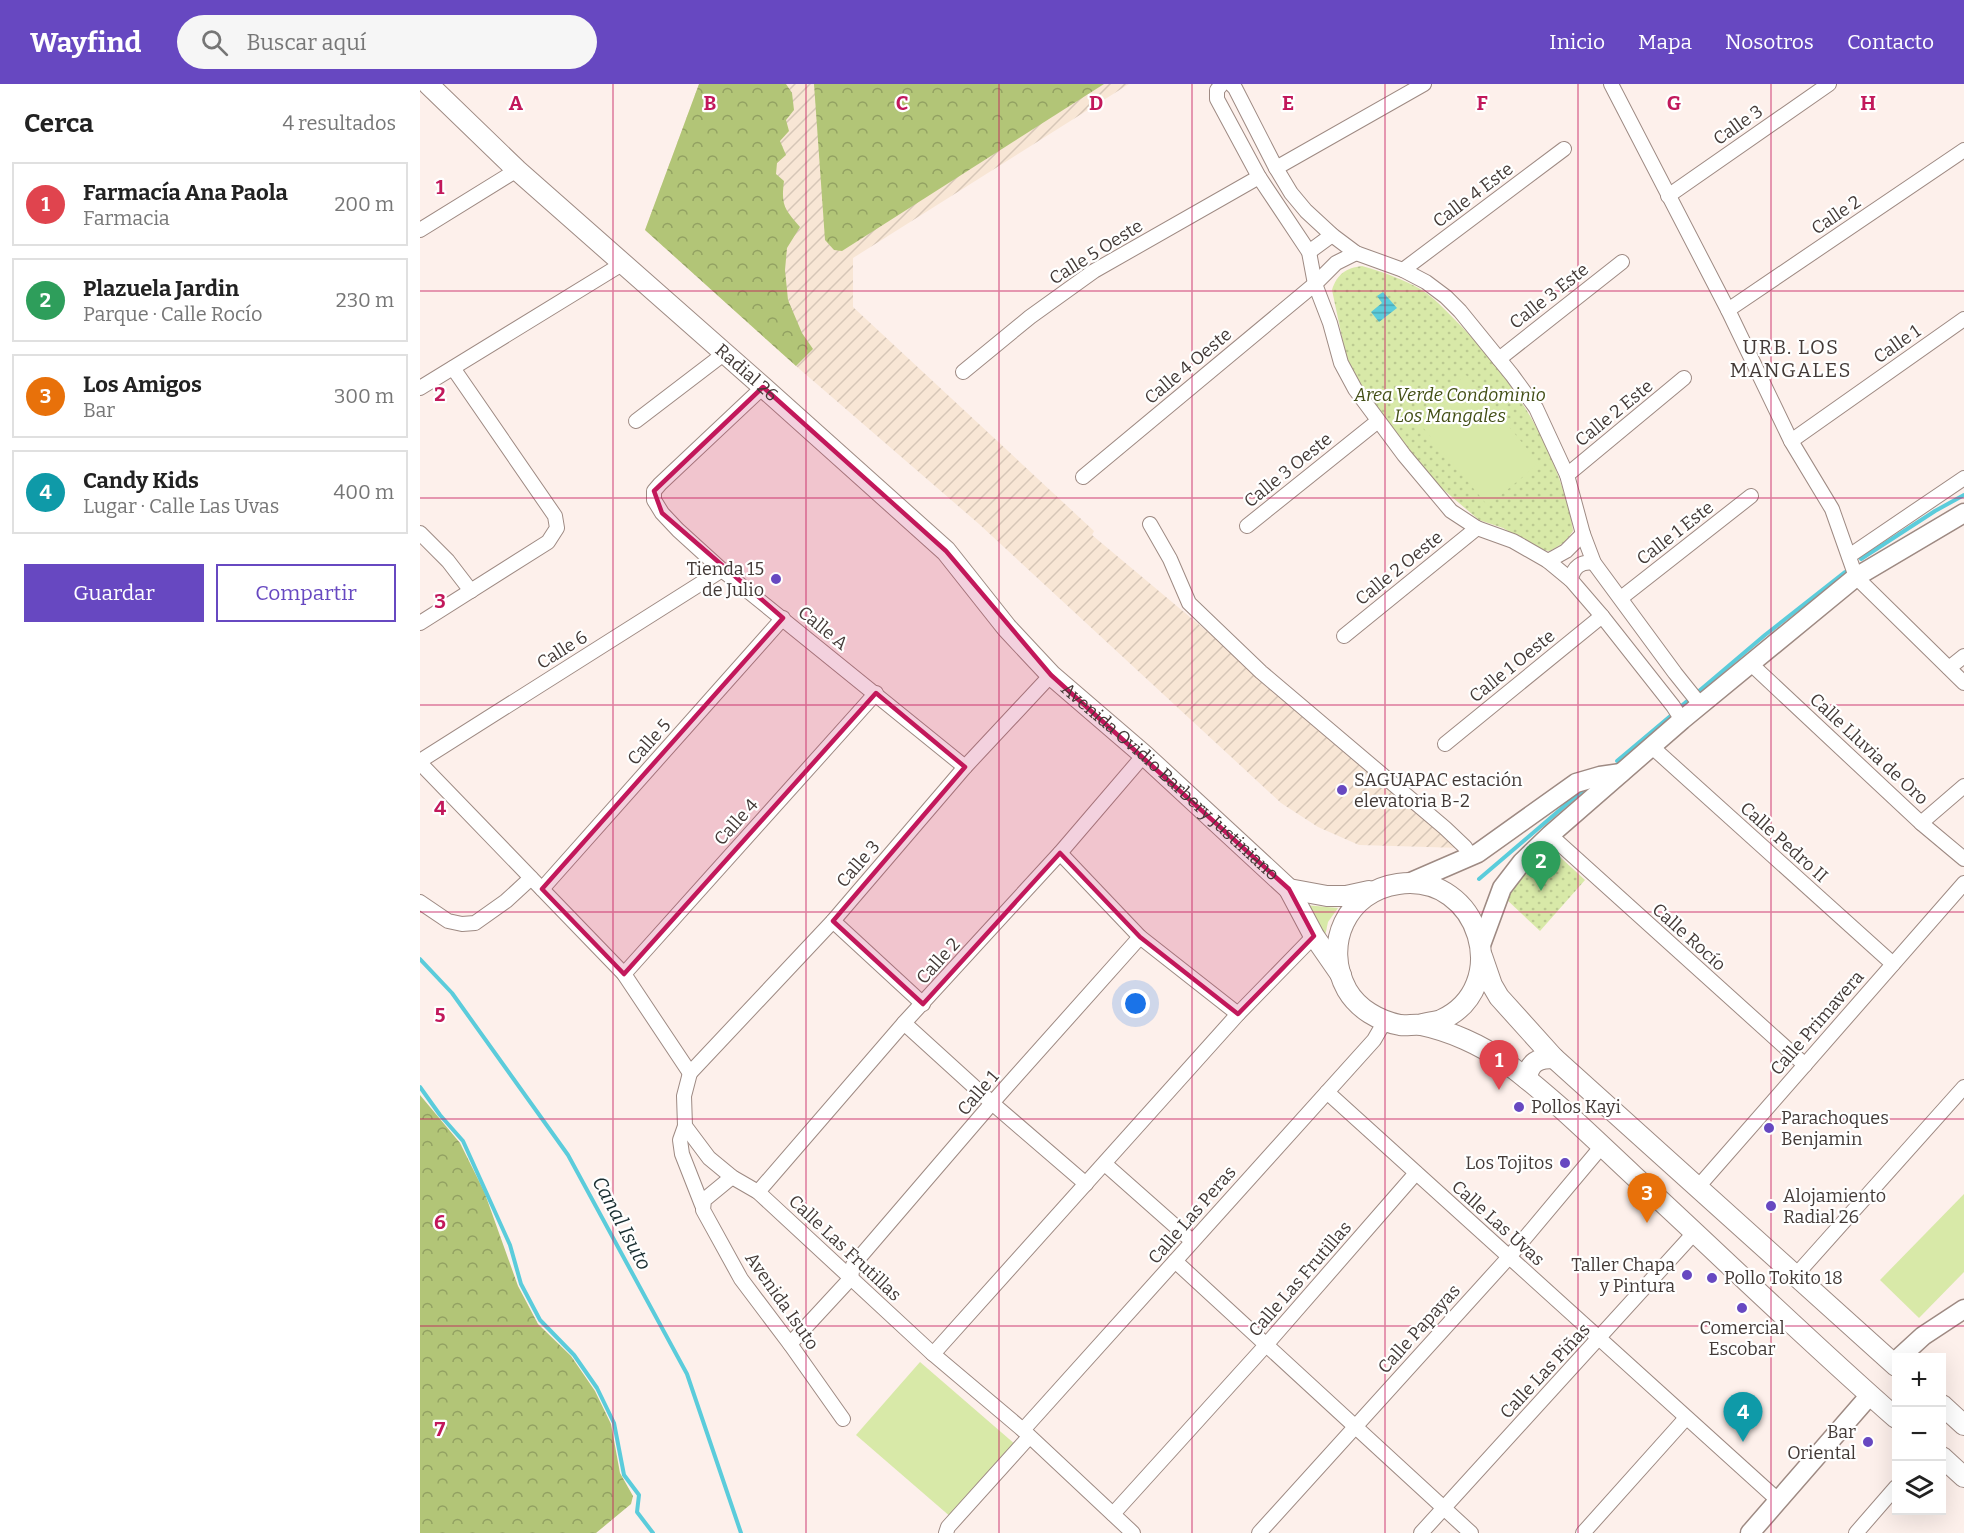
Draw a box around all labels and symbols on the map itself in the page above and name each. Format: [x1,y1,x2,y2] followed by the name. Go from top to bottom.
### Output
[509,91,524,115] text: A
[704,91,717,115] text: B
[896,91,908,115] text: C
[1089,91,1103,115] text: D
[1282,91,1294,115] text: E
[1476,91,1488,115] text: F
[1667,91,1681,115] text: G
[1860,91,1876,115] text: H
[1709,100,1767,150] street label: Calle 3
[1429,158,1517,232] street label: Calle 4 Este
[436,175,445,199] text: 1
[1807,191,1865,239] street label: Calle 2
[1045,215,1147,289] street label: Calle 5 Oeste
[1505,258,1593,334] street label: Calle 3 Este
[1869,320,1925,368] street label: Calle 1
[1140,323,1236,409] street label: Calle 4 Oeste
[1730,335,1852,382] district label: URB. LOS MANGALES
[711,339,783,406] street label: Radial 26
[1571,375,1657,451] street label: Calle 2 Este
[434,382,446,406] text: 2
[1353,384,1546,427] park label: Area Verde Condominio Los Mangales
[1240,428,1336,512] street label: Calle 3 Oeste
[1632,496,1718,570] street label: Calle 1 Este
[1351,526,1447,610] street label: Calle 2 Oeste
[686,558,764,601] place label: Tienda 15 de Julio
[769,572,783,586] marker: Tienda 15 de Julio
[434,589,446,613] text: 3
[794,601,853,655] street label: Calle A
[1465,625,1559,707] street label: Calle 1 Oeste
[533,626,591,674] street label: Calle 6
[1057,678,1284,885] street label: Avenida Ovidio Barbery Justiniano
[1805,688,1933,810] street label: Calle Lluvia de Oro
[623,714,675,770] street label: Calle 5
[1354,769,1523,812] place label: SAGUAPAC estación elevatoria B-2
[1335,783,1349,797] marker: SAGUAPAC estación elevatoria B-2
[709,794,763,850] street label: Calle 4
[434,796,446,820] text: 4
[1736,797,1832,887] street label: Calle Pedro II
[832,836,884,892] street label: Calle 3
[1522,842,1560,891] pin: 2
[1648,898,1730,976] street label: Calle Rocío
[912,933,964,989] street label: Calle 2
[1766,966,1868,1080] street label: Calle Primavera
[1121,989,1150,1018] your location
[435,1003,446,1027] text: 5
[1480,1040,1518,1090] pin: 1
[953,1066,1004,1120] street label: Calle 1
[1531,1096,1621,1118] place label: Pollos Kayi
[1512,1100,1526,1114] marker: Pollos Kayi
[1781,1107,1889,1150] place label: Parachoques Benjamin
[1762,1121,1776,1135] marker: Parachoques Benjamin
[1465,1152,1553,1174] place label: Los Tojitos
[1558,1156,1572,1170] marker: Los Tojitos
[1143,1161,1241,1269] street label: Calle Las Peras
[587,1172,657,1274] water label: Canal Isuto
[1628,1174,1666,1223] pin: 3
[1447,1176,1549,1270] street label: Calle Las Uvas
[1783,1185,1886,1228] place label: Alojamiento Radial 26
[784,1190,906,1306] street label: Calle Las Frutillas
[1764,1199,1778,1213] marker: Alojamiento Radial 26
[434,1210,446,1234] text: 6
[1244,1217,1356,1341] street label: Calle Las Frutillas
[740,1248,824,1354] street label: Avenida Isuto
[1571,1254,1675,1297] place label: Taller Chapa y Pintura
[1724,1267,1843,1289] place label: Pollo Tokito 18
[1680,1268,1694,1282] marker: Taller Chapa y Pintura
[1705,1271,1719,1285] marker: Pollo Tokito 18
[1373,1280,1465,1378] street label: Calle Papayas
[1735,1301,1749,1315] marker: Comercial Escobar
[1699,1317,1785,1360] place label: Comercial Escobar
[1495,1319,1595,1423] street label: Calle Las Piñas
[1724,1392,1762,1442] pin: 4
[435,1417,446,1441] text: 7
[1787,1421,1856,1464] place label: Bar Oriental
[1861,1435,1875,1449] marker: Bar Oriental

